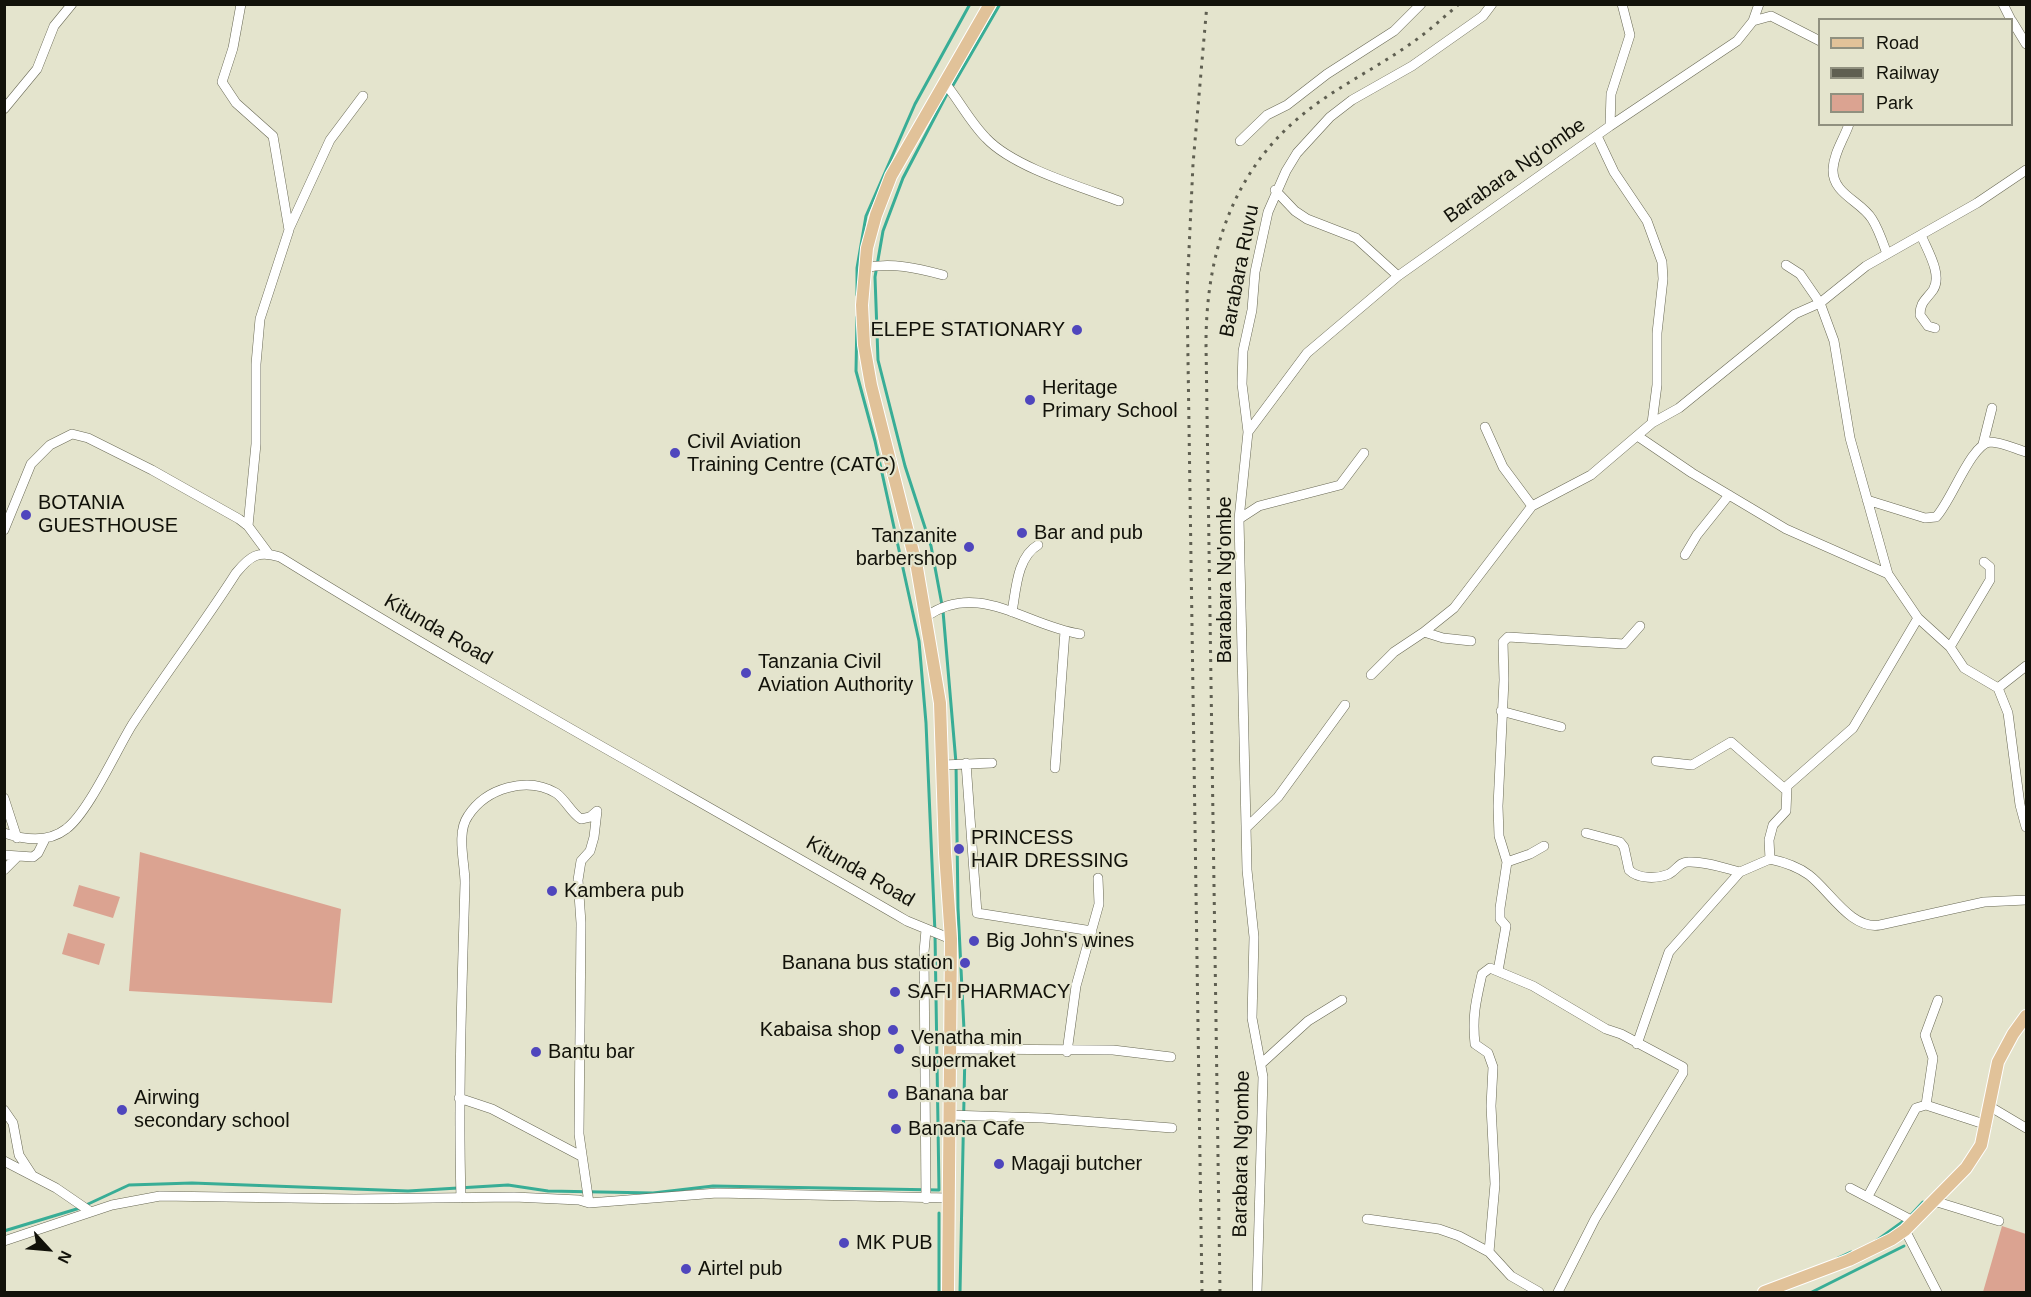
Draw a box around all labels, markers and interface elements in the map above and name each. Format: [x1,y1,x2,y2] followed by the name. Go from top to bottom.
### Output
[1818,18,2013,126] legend
[1876,33,1919,53] text: Road
[1876,63,1939,83] text: Railway
[1876,93,1913,113] text: Park
[1440,113,1590,229] street label: Barabara Ng'ombe
[1215,203,1265,339] street label: Barabara Ruvu
[870,318,1065,342] place label: ELEPE STATIONARY
[1070,323,1084,337] marker: ELEPE STATIONARY
[1042,376,1178,423] place label: Heritage Primary School
[1023,393,1037,407] marker: Heritage Primary School
[687,430,896,477] place label: Civil Aviation Training Centre (CATC)
[668,446,682,460] marker: Civil Aviation Training Centre (CATC)
[38,491,178,538] place label: BOTANIA GUESTHOUSE
[1213,496,1237,664] street label: Barabara Ng'ombe
[19,508,33,522] marker: BOTANIA GUESTHOUSE
[1034,521,1143,545] place label: Bar and pub
[856,524,957,571] place label: Tanzanite barbershop
[1015,526,1029,540] marker: Bar and pub
[962,540,976,554] marker: Tanzanite barbershop
[380,589,496,671] street label: Kitunda Road
[758,650,913,697] place label: Tanzania Civil Aviation Authority
[739,666,753,680] marker: Tanzania Civil Aviation Authority
[971,826,1129,873] place label: PRINCESS HAIR DRESSING
[802,831,918,913] street label: Kitunda Road
[952,842,966,856] marker: PRINCESS HAIR DRESSING
[564,879,684,903] place label: Kambera pub
[545,884,559,898] marker: Kambera pub
[986,929,1134,953] place label: Big John's wines
[967,934,981,948] marker: Big John's wines
[782,951,953,975] place label: Banana bus station
[958,956,972,970] marker: Banana bus station
[907,980,1070,1004] place label: SAFI PHARMACY
[888,985,902,999] marker: SAFI PHARMACY
[760,1018,881,1042] place label: Kabaisa shop
[886,1023,900,1037] marker: Kabaisa shop
[911,1026,1022,1073] place label: Venatha min supermaket
[548,1040,635,1064] place label: Bantu bar
[892,1042,906,1056] marker: Venatha min supermaket
[529,1045,543,1059] marker: Bantu bar
[1229,1070,1255,1238] street label: Barabara Ng'ombe
[905,1082,1008,1106] place label: Banana bar
[134,1086,290,1133] place label: Airwing secondary school
[886,1087,900,1101] marker: Banana bar
[115,1103,129,1117] marker: Airwing secondary school
[908,1117,1025,1141] place label: Banana Cafe
[889,1122,903,1136] marker: Banana Cafe
[1011,1152,1142,1176] place label: Magaji butcher
[992,1157,1006,1171] marker: Magaji butcher
[18,1219,78,1279] north arrow
[856,1231,933,1255] place label: MK PUB
[837,1236,851,1250] marker: MK PUB
[54,1248,75,1266] text: N
[698,1257,782,1281] place label: Airtel pub
[679,1262,693,1276] marker: Airtel pub

